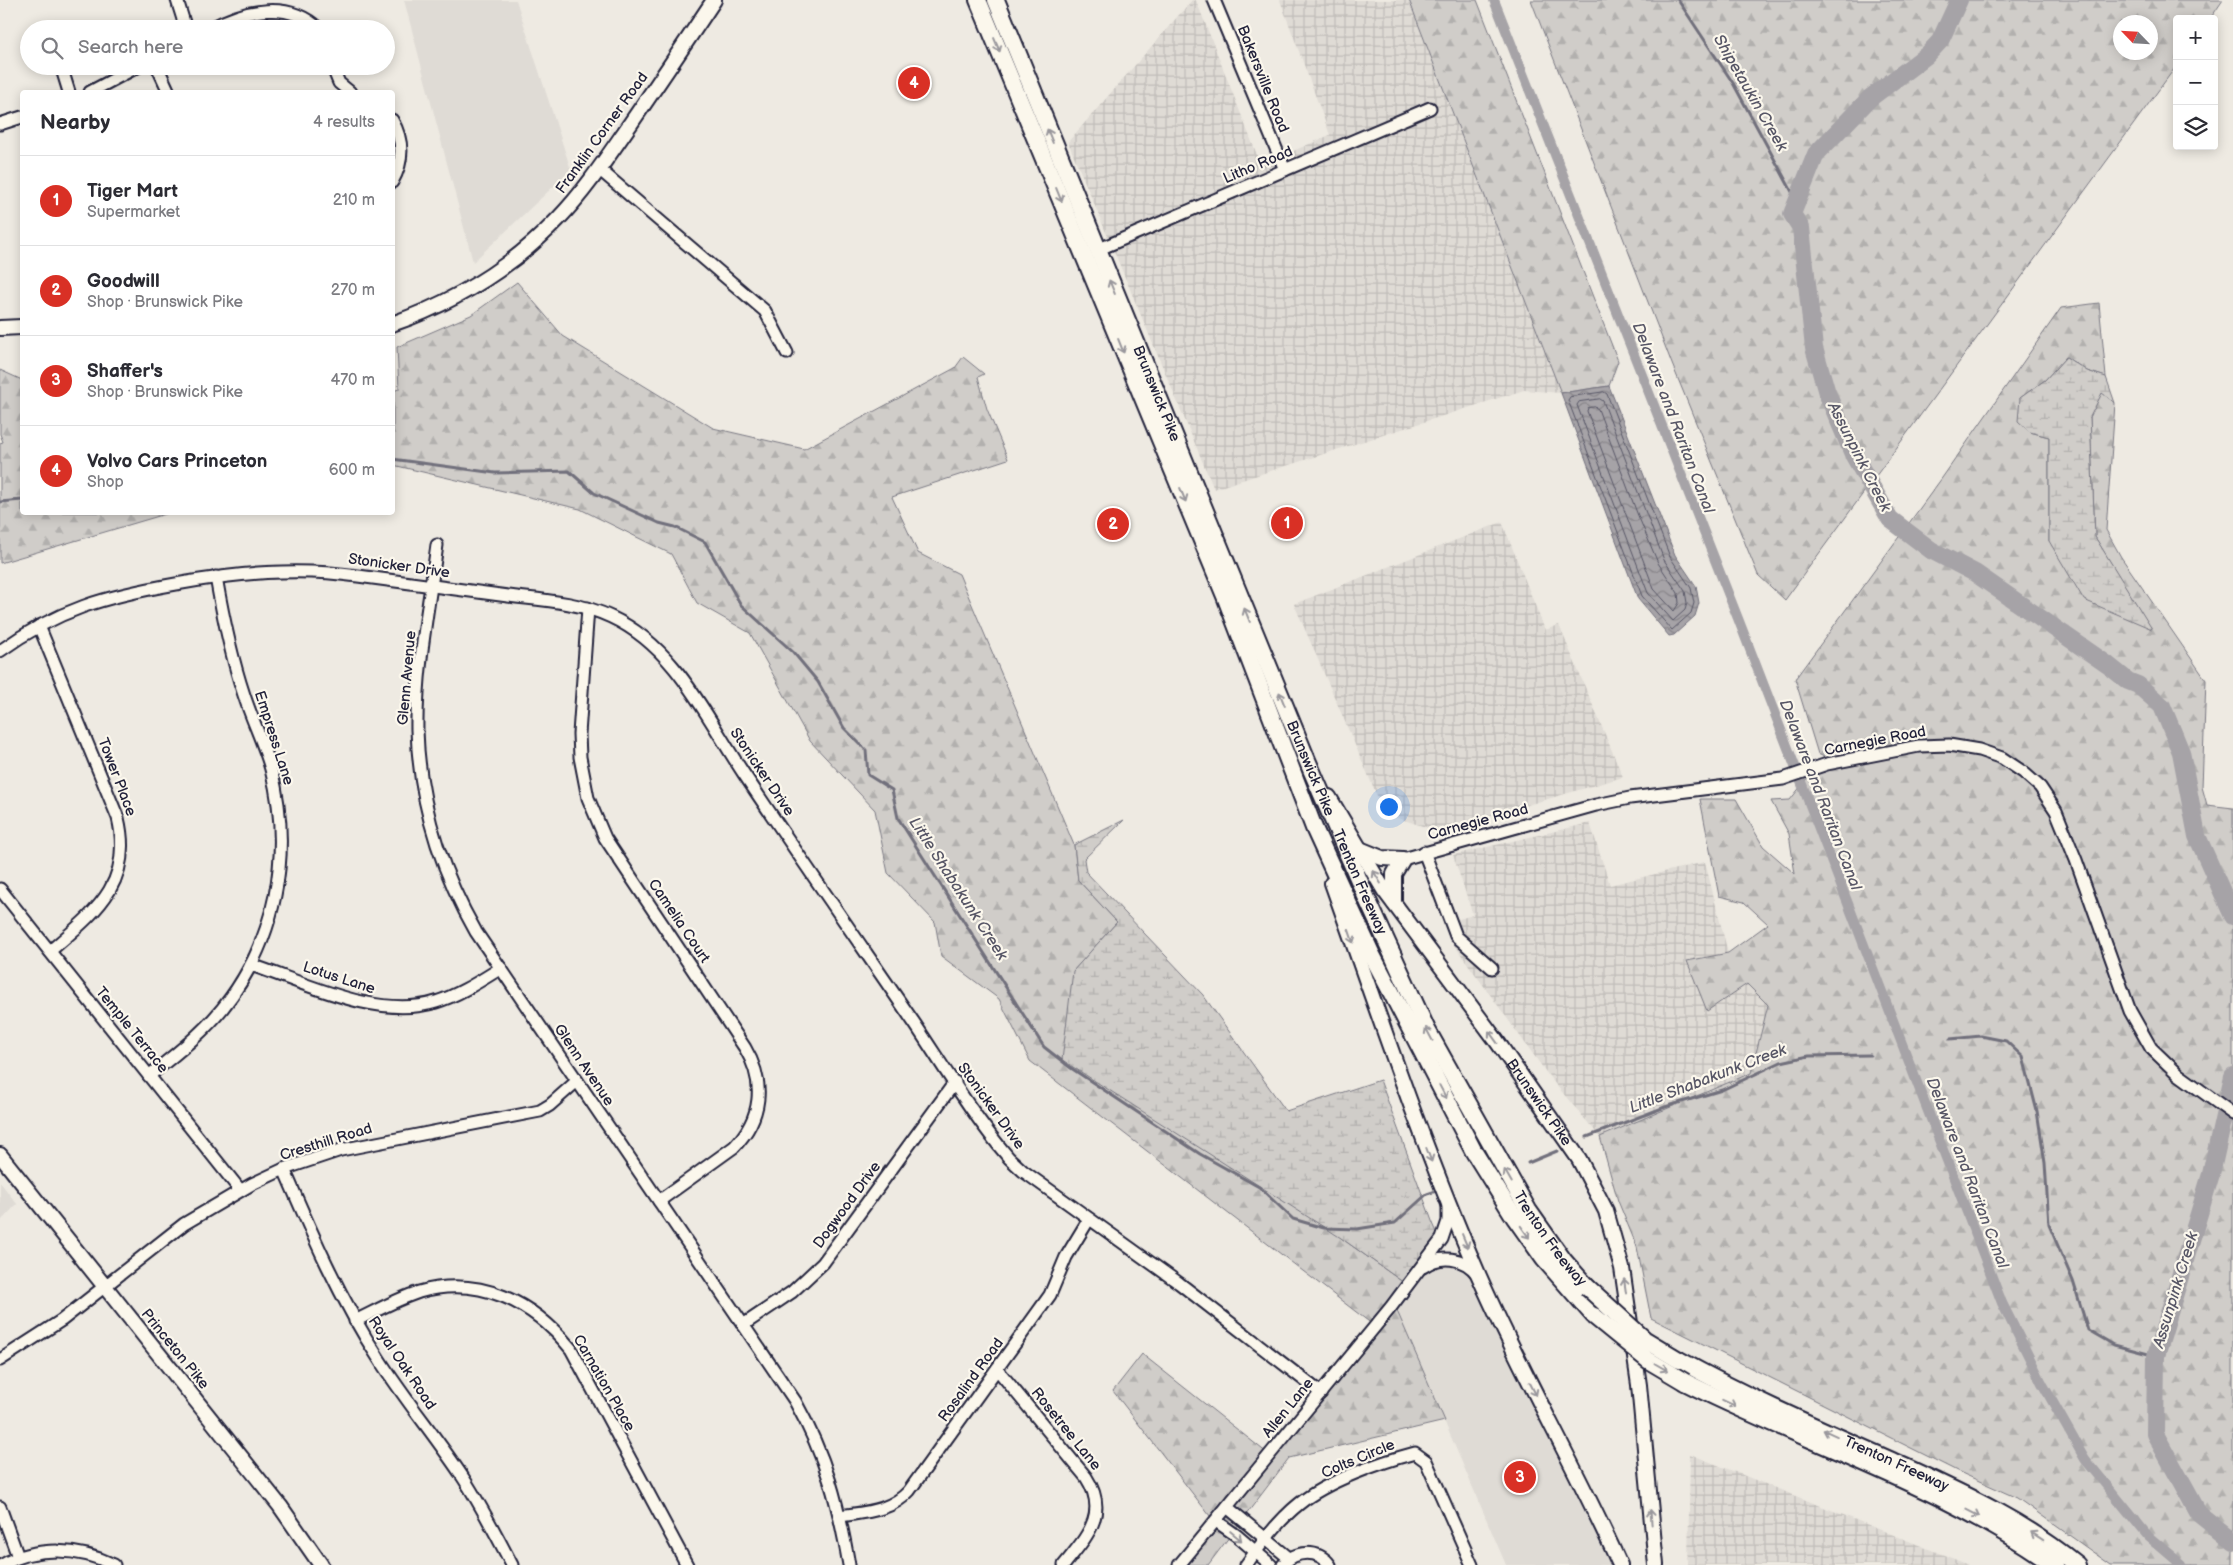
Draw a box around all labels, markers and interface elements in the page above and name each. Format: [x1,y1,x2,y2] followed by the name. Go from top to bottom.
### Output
[2113,15,2158,60] north arrow
[2173,15,2218,150] map controls
[2173,15,2218,60] button: +
[20,20,395,75] search box
[1233,23,1293,135] street label: Bakersville Road
[1709,31,1792,156] water label: Shipetaukin Creek
[38,34,66,62] icon: search
[78,36,183,59] text: Search here
[992,37,1002,52] one-way arrow
[2173,60,2218,105] button: −
[898,64,930,102] pin: 4
[552,69,652,197] street label: Franklin Corner Road
[2173,105,2218,150] button: layers
[40,110,110,135] text: Nearby
[313,113,375,132] text: 4 results
[1045,129,1054,144] one-way arrow
[1220,142,1296,188] street label: Litho Road
[87,180,178,203] text: Tiger Mart
[1055,187,1064,202] one-way arrow
[53,191,59,210] text: 1
[333,191,375,210] text: 210 m
[87,203,180,222] text: Supermarket
[87,270,160,293] text: Goodwill
[1106,279,1115,294] one-way arrow
[51,281,61,300] text: 2
[331,281,375,300] text: 270 m
[87,293,243,312] text: Shop · Brunswick Pike
[1628,320,1719,517] water label: Delaware and Raritan Canal
[1117,338,1126,353] one-way arrow
[1129,343,1185,444] street label: Brunswick Pike
[87,360,163,383] text: Shaffer's
[51,371,61,390] text: 3
[330,371,375,390] text: 470 m
[87,383,243,402] text: Shop · Brunswick Pike
[1823,398,1895,516] water label: Assunpink Creek
[87,450,267,473] text: Volvo Cars Princeton
[51,461,61,480] text: 4
[329,461,375,480] text: 600 m
[87,473,124,492] text: Shop
[1179,487,1188,503] one-way arrow
[1271,504,1303,542] pin: 1
[1097,505,1129,543] pin: 2
[347,549,451,583] street label: Stonicker Drive
[1242,608,1252,623] one-way arrow
[393,630,421,726] street label: Glenn Avenue
[250,688,298,788] street label: Empress Lane
[1277,692,1286,707] one-way arrow
[1775,697,1866,894] water label: Delaware and Raritan Canal
[1282,717,1339,819] street label: Brunswick Pike
[1822,722,1928,760] street label: Carnegie Road
[725,724,799,820] street label: Stonicker Drive
[93,735,141,819] street label: Tower Place
[1376,794,1402,820] your location
[1426,799,1530,845] street label: Carnegie Road
[905,814,1012,965] water label: Little Shabakunk Creek
[1329,826,1392,938] street label: Trenton Freeway
[1371,871,1381,885] one-way arrow
[644,875,714,967] street label: Camelia Court
[1347,928,1356,943] one-way arrow
[300,957,378,999] street label: Lotus Lane
[91,983,173,1077] street label: Temple Terrace
[550,1020,618,1110] street label: Glenn Avenue
[1424,1027,1433,1042] one-way arrow
[1488,1030,1498,1044] one-way arrow
[1627,1040,1790,1118] water label: Little Shabakunk Creek
[1502,1055,1576,1149] street label: Brunswick Pike
[953,1059,1029,1153] street label: Stonicker Drive
[1922,1075,2013,1272] water label: Delaware and Raritan Canal
[1438,1084,1448,1099] one-way arrow
[278,1119,374,1165] street label: Cresthill Road
[1425,1147,1434,1162] one-way arrow
[809,1158,885,1252] street label: Dogwood Drive
[1503,1170,1513,1184] one-way arrow
[1510,1187,1591,1290] street label: Trenton Freeway
[1520,1225,1530,1239] one-way arrow
[2149,1229,2203,1351] water label: Assunpink Creek
[1460,1233,1470,1248] one-way arrow
[1620,1278,1630,1294] one-way arrow
[137,1305,213,1393] street label: Princeton Pike
[364,1313,440,1413] street label: Royal Oak Road
[569,1331,639,1435] street label: Carnation Place
[934,1334,1008,1426] street label: Rosalind Road
[1653,1363,1667,1373] one-way arrow
[1258,1374,1318,1442] street label: Allen Lane
[1528,1381,1538,1396] one-way arrow
[1027,1384,1105,1474] street label: Rosetree Lane
[1721,1398,1736,1408] one-way arrow
[1823,1428,1838,1437] one-way arrow
[1841,1431,1952,1496] street label: Trenton Freeway
[1318,1435,1398,1483] street label: Colts Circle
[1504,1458,1536,1496] pin: 3
[1646,1509,1656,1525] one-way arrow
[1965,1509,1980,1518] one-way arrow
[1229,1530,1242,1541] one-way arrow
[2031,1531,2045,1541] one-way arrow

